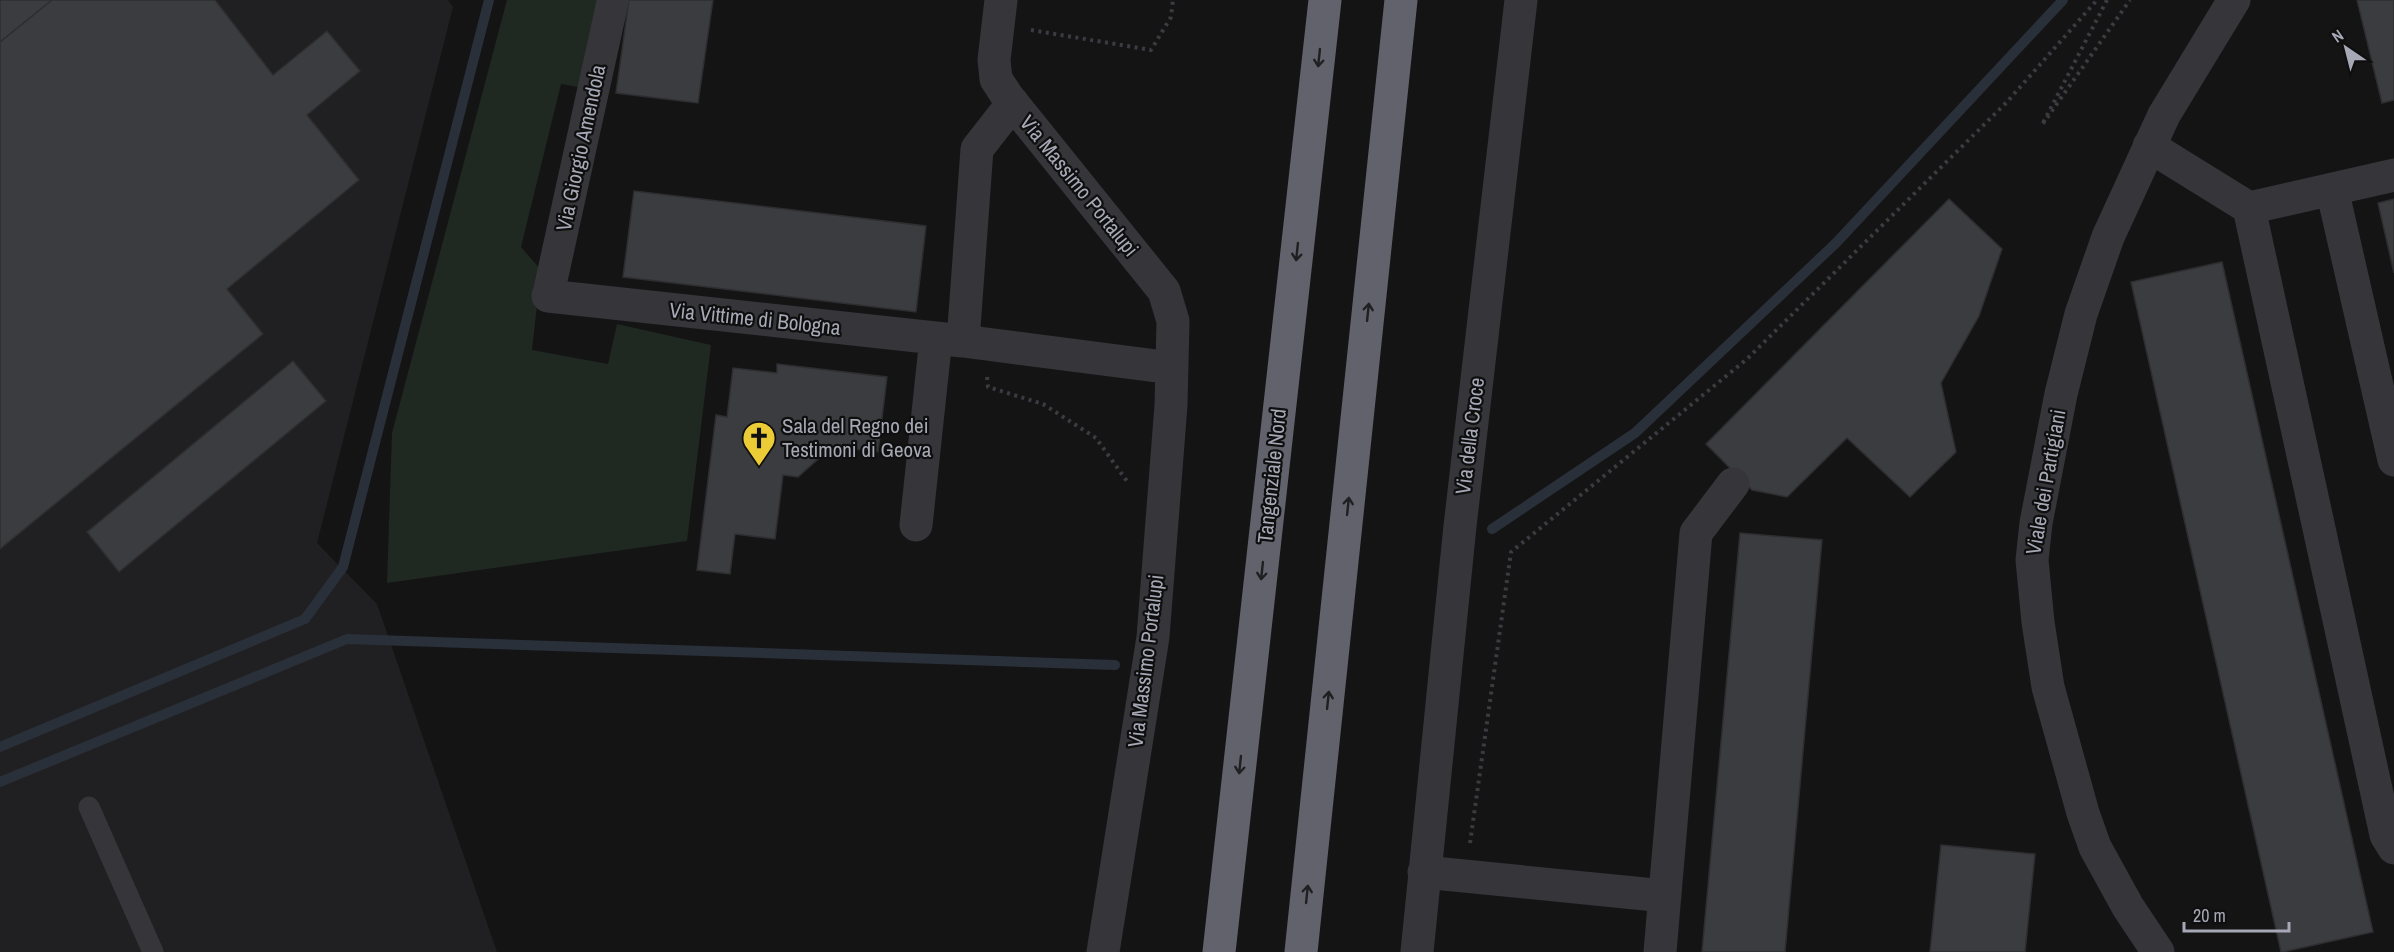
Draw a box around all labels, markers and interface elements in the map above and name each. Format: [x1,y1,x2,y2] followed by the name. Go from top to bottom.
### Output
[2316,18,2376,78] north arrow
[2327,24,2348,47] text: N
[1313,48,1324,68] one-way arrow
[549,62,612,234] street label: Via Giorgio Amendola
[1013,109,1145,262] street label: Via Massimo Portalupi
[1291,242,1302,261] one-way arrow
[668,295,842,342] street label: Via Vittime di Bologna
[1363,303,1374,322] one-way arrow
[1448,376,1491,496] street label: Via della Croce
[1250,407,1293,545] street label: Tangenziale Nord
[2018,407,2073,557] street label: Viale dei Partigiani
[782,411,932,464] place label: Sala del Regno dei Testimoni di Geova
[741,420,777,467] church icon: Sala del Regno dei Testimoni di Geova
[1343,497,1354,516] one-way arrow
[1256,561,1267,580] one-way arrow
[1121,573,1170,749] street label: Via Massimo Portalupi
[1322,690,1333,710] one-way arrow
[1234,754,1245,774] one-way arrow
[1302,884,1313,904] one-way arrow
[2184,895,2289,933] scale bar
[2193,903,2226,928] text: 20 m

